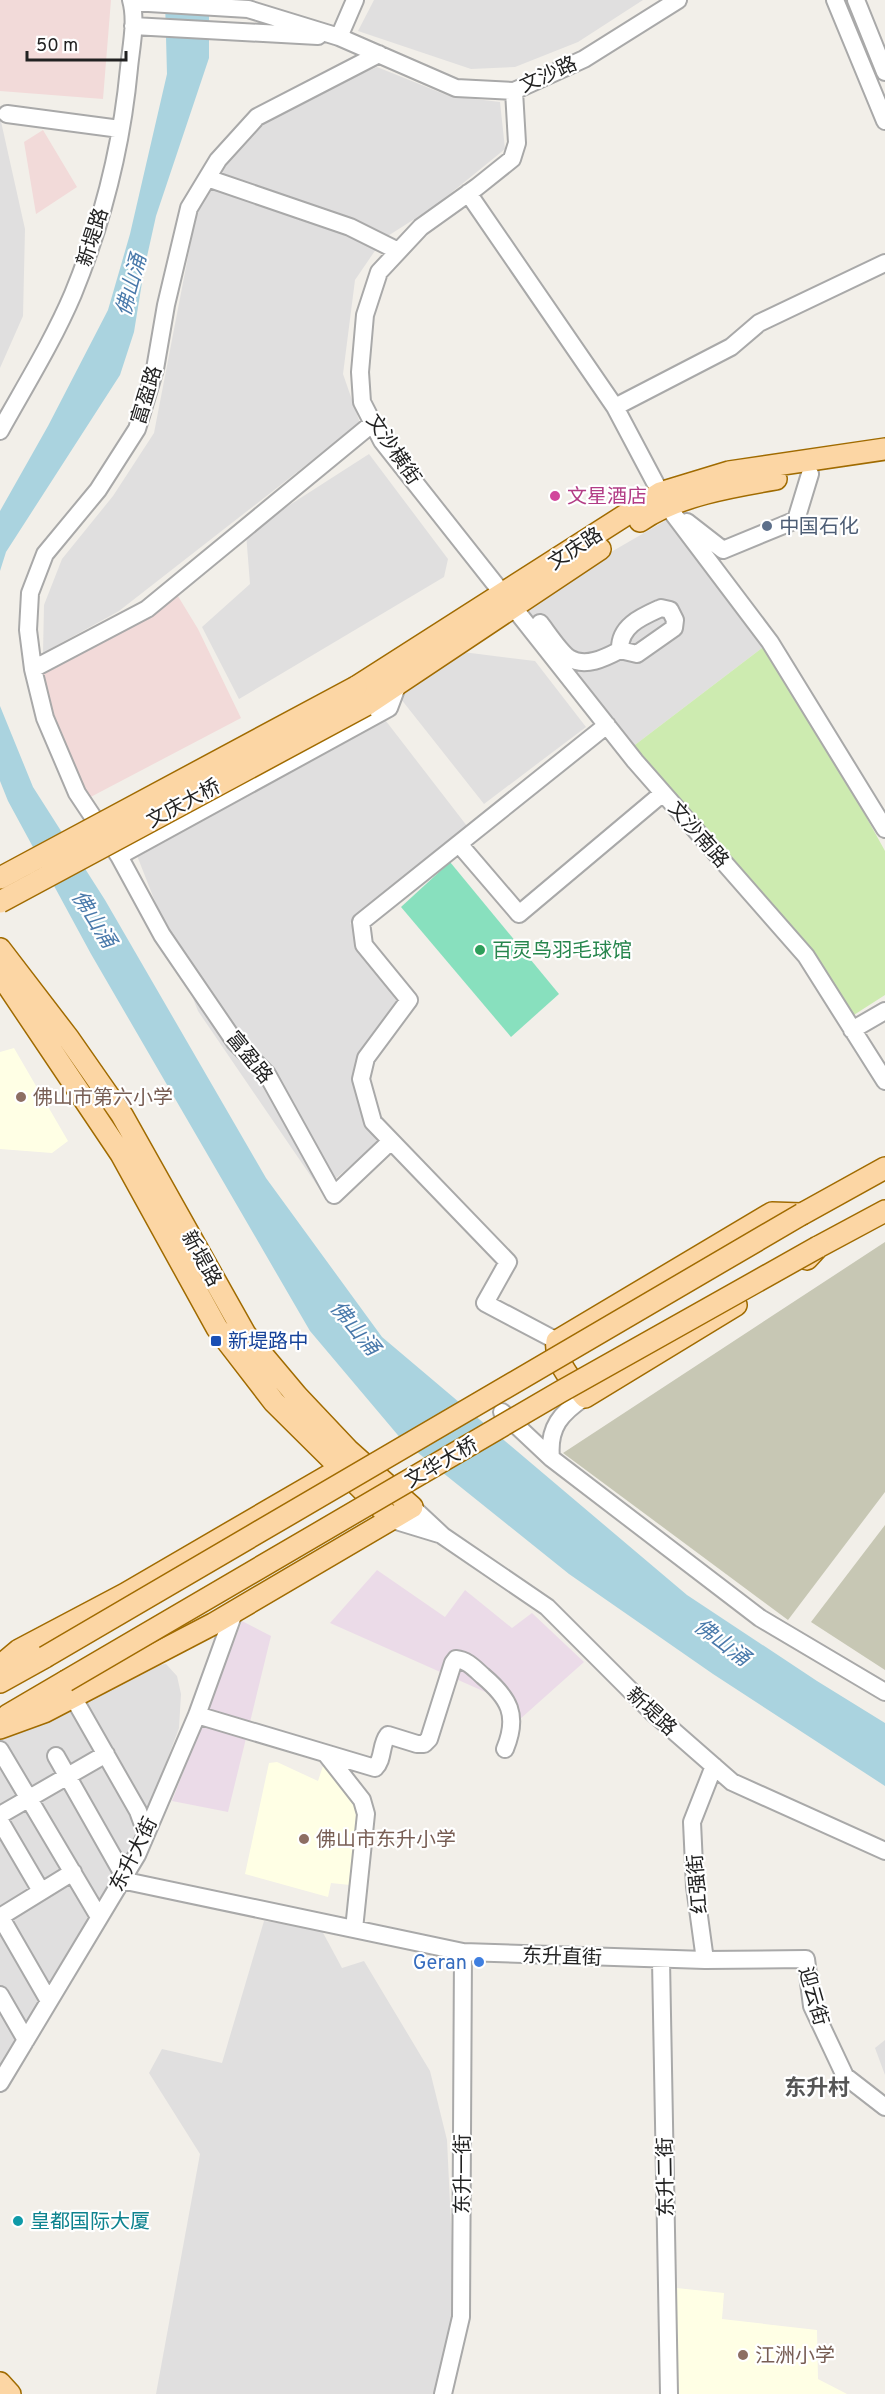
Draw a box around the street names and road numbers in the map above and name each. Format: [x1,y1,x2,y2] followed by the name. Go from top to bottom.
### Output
[516,52,582,100] street label: 文沙路
[72,205,116,270] street label: 新堤路
[127,363,169,428] street label: 富盈路
[359,410,425,491] street label: 文沙横街
[544,522,608,577] street label: 文庆路
[143,775,225,835] street label: 文庆大桥
[661,797,734,874] street label: 文沙南路
[219,1027,277,1090] street label: 富盈路
[174,1226,226,1292] street label: 新堤路
[401,1432,483,1495] street label: 文华大桥
[620,1682,681,1742] street label: 新堤路
[105,1813,165,1896] street label: 东升大街
[683,1853,715,1915] street label: 红强街
[522,1944,602,1972] street label: 东升直街
[791,1964,833,2029] street label: 迎云街
[451,2134,477,2214] street label: 东升一街
[653,2137,681,2217] street label: 东升二街

